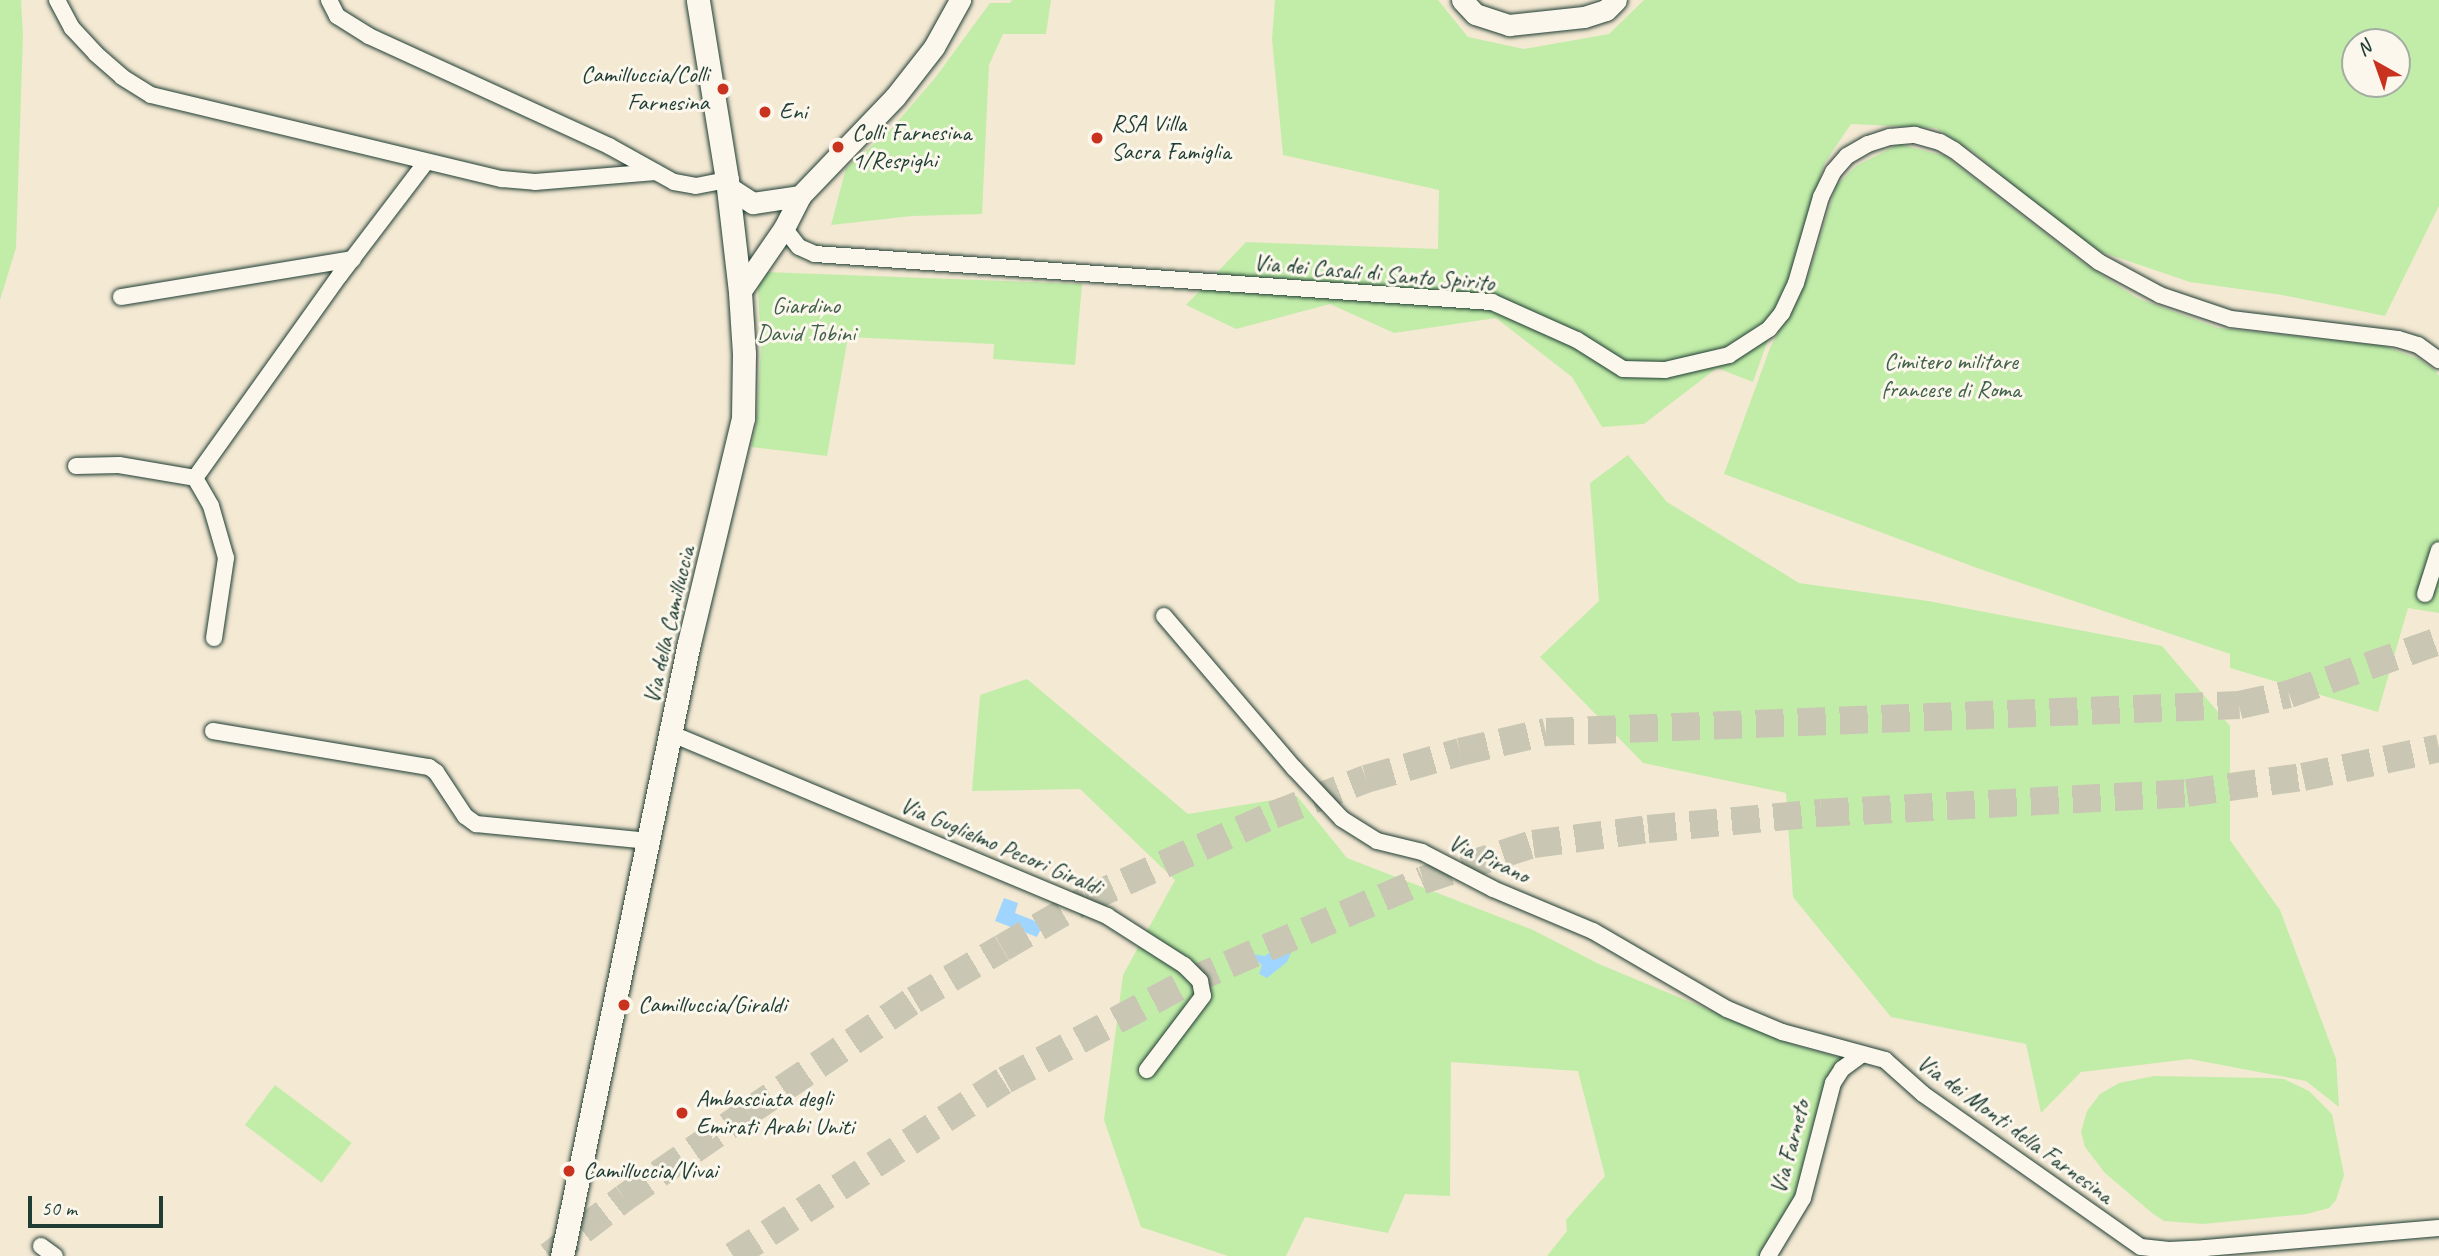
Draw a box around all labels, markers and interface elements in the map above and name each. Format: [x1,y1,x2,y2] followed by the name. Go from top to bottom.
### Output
[2341,28,2411,98] north arrow
[2352,35,2376,61] text: N
[581,61,709,117] place label: Camilluccia/Colli Farnesina
[715,81,731,97] marker: Camilluccia/Colli Farnesina
[779,98,807,126] place label: Eni
[757,104,773,120] marker: Eni
[1111,110,1232,166] place label: RSA Villa Sacra Famiglia
[852,119,972,175] place label: Colli Farnesina 1/Respighi
[1089,130,1105,146] marker: RSA Villa Sacra Famiglia
[830,139,846,155] marker: Colli Farnesina 1/Respighi
[1252,248,1496,298] street label: Via dei Casali di Santo Spirito
[756,292,856,348] park label: Giardino David Tobini
[1882,348,2020,404] park label: Cimitero militare francese di Roma
[637,544,701,706] street label: Via della Camilluccia
[896,790,1106,902] street label: Via Guglielmo Pecori Giraldi
[1444,828,1534,890] street label: Via Pirano
[638,991,786,1019] place label: Camilluccia/Giraldi
[616,997,632,1013] marker: Camilluccia/Giraldi
[1911,1048,2119,1210] street label: Via dei Monti della Farnesina
[696,1085,854,1141] place label: Ambasciata degli Emirati Arabi Uniti
[1764,1097,1816,1197] street label: Via Farneto
[674,1105,690,1121] marker: Ambasciata degli Emirati Arabi Uniti
[583,1157,717,1185] place label: Camilluccia/Vivai
[561,1163,577,1179] marker: Camilluccia/Vivai
[32,1182,166,1226] scale bar
[41,1195,77,1221] text: 50 m

